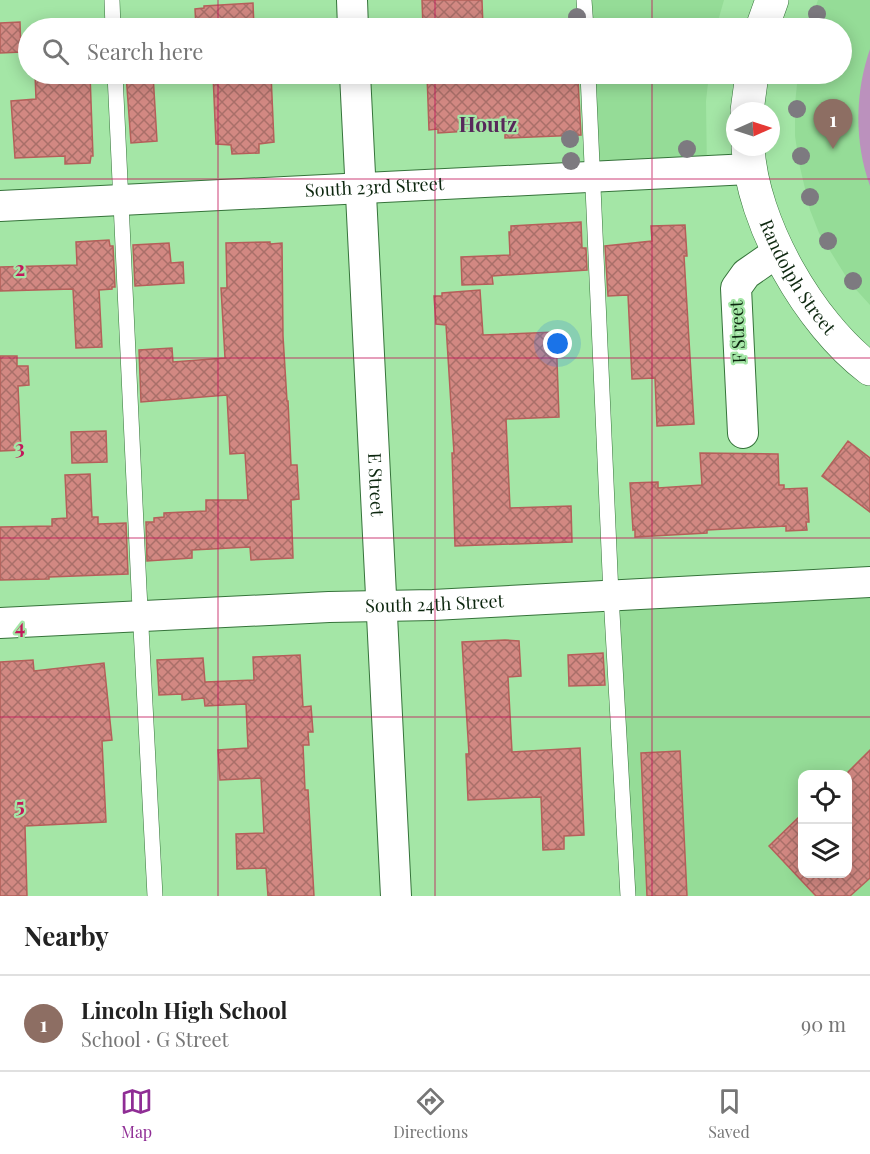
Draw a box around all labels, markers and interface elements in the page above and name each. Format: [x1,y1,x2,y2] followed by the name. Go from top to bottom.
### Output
[18,18,852,84] search box
[39,35,72,68] icon: search
[87,36,203,66] text: Search here
[814,100,852,149] pin: 1
[726,102,780,156] north arrow
[459,109,517,137] district label: Houtz
[304,171,445,202] street label: South 23rd Street
[755,216,842,340] street label: Randolph Street
[15,254,25,281] text: 2
[723,300,751,364] street label: F Street
[543,329,572,358] your location
[15,433,25,460] text: 3
[363,452,390,518] street label: E Street
[365,588,505,617] street label: South 24th Street
[15,612,25,639] text: 4
[798,770,852,878] map controls
[798,770,852,824] button: locate
[15,791,25,818] text: 5
[798,824,852,878] button: layers
[24,918,109,953] text: Nearby
[81,995,287,1025] text: Lincoln High School
[40,1010,47,1037] text: 1
[801,1010,846,1037] text: 90 m
[81,1025,229,1052] text: School · G Street
[120,1085,153,1142] tab: Map
[393,1085,468,1142] tab: Directions
[708,1085,750,1142] tab: Saved

